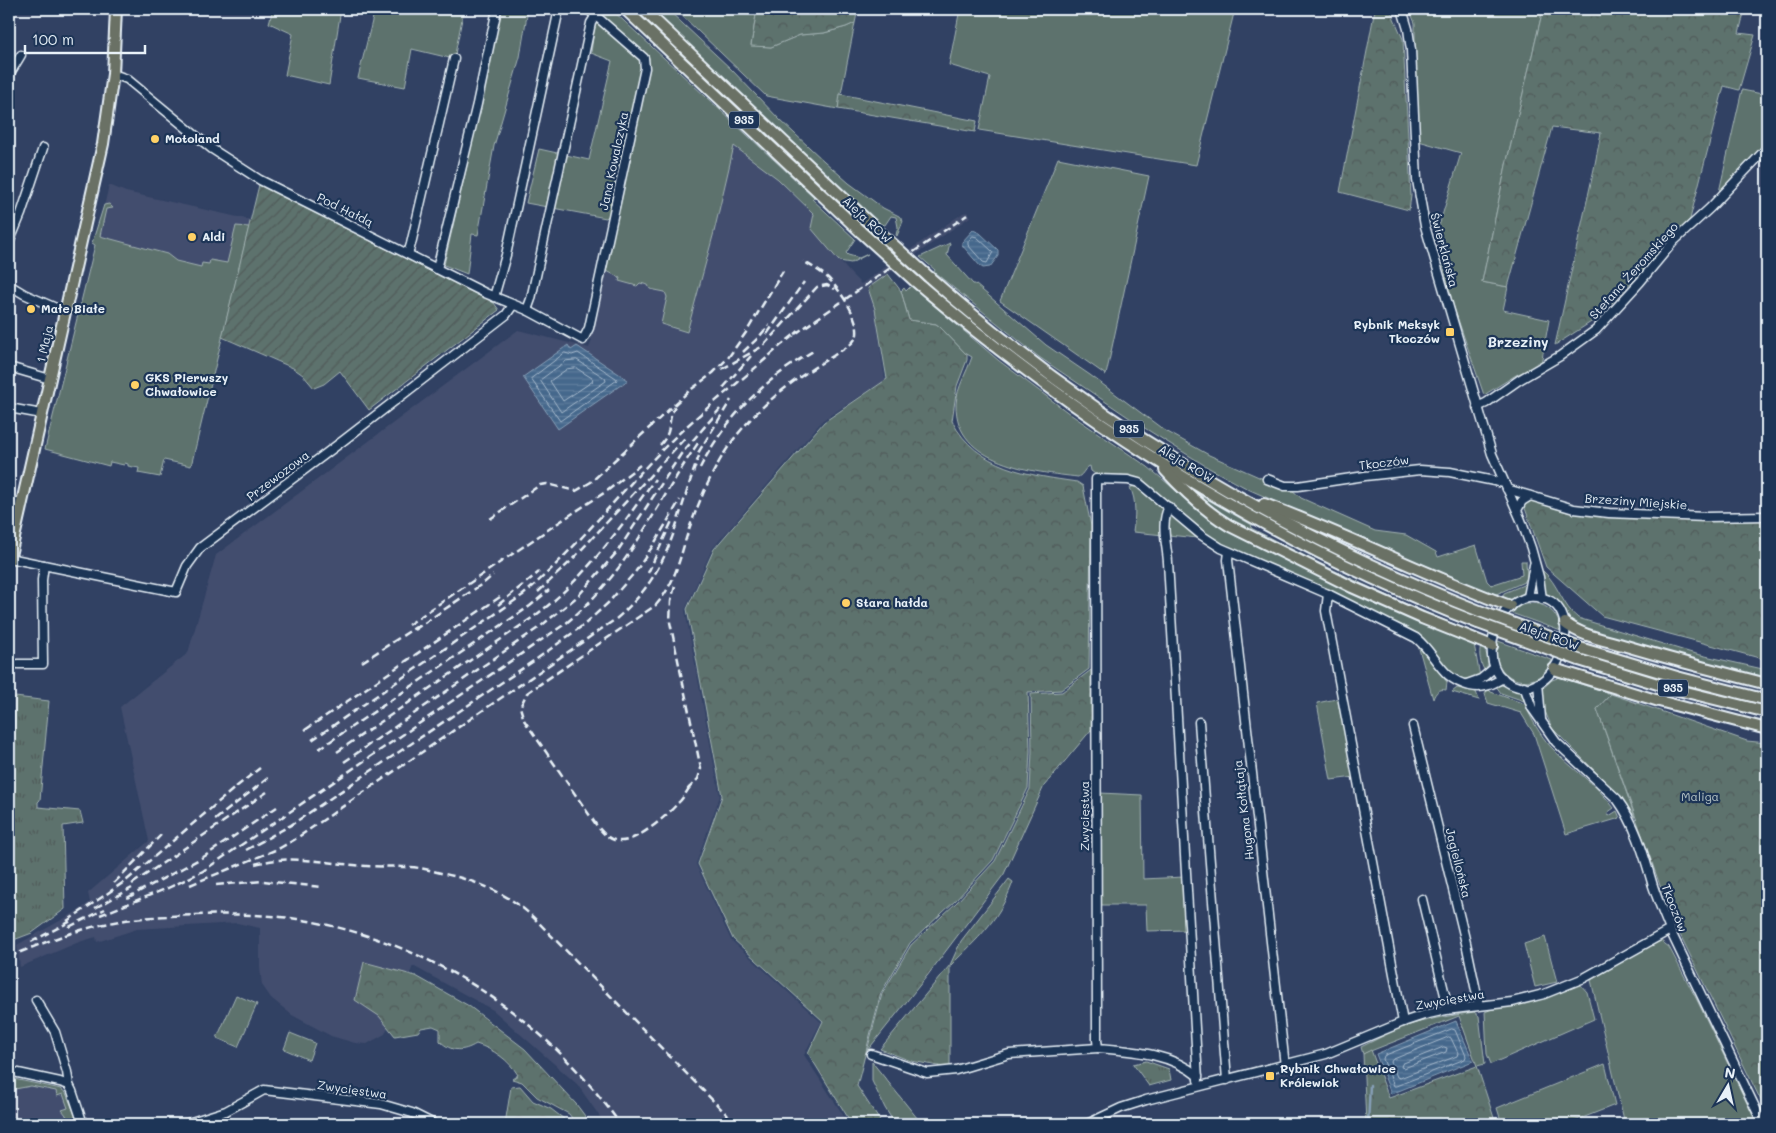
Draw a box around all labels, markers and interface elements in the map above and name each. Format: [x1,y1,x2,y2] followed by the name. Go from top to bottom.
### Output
[25,22,145,54] scale bar
[32,29,74,49] text: 100 m
[595,110,631,211] street label: Jana Kowalczyka
[729,112,759,128] road number: 935
[165,130,220,146] place label: Motoland
[149,133,161,145] marker: Motoland
[315,189,377,230] street label: Pod Hałdą
[840,192,896,246] street label: Aleja ROW
[1427,211,1463,289] street label: Świerklańska
[1585,218,1681,322] street label: Stefana Żeromskiego
[202,228,225,244] place label: Aldi
[186,231,198,243] marker: Aldi
[41,300,105,316] place label: Małe Białe
[25,303,37,315] marker: Małe Białe
[1353,316,1440,346] place label: Rybnik Meksyk Tkoczów
[32,324,56,364] street label: 1 Maja
[1444,326,1456,338] marker: Rybnik Meksyk Tkoczów
[1487,332,1549,351] district label: Brzeziny
[145,369,229,399] place label: GKS Pierwszy Chwałowice
[129,379,141,391] marker: GKS Pierwszy Chwałowice
[1114,420,1144,438] road number: 935
[1156,440,1217,486] street label: Aleja ROW
[243,446,312,504] street label: Przewozowa
[1358,451,1410,473] street label: Tkoczów
[1584,489,1688,513] street label: Brzeziny Miejskie
[856,594,928,610] place label: Stara hałda
[840,597,852,609] marker: Stara hałda
[1518,617,1581,653] street label: Aleja ROW
[1658,680,1688,696] road number: 935
[1229,759,1257,861] street label: Hugona Kołłątaja
[1076,781,1092,851] street label: Zwycięstwa
[1681,788,1719,804] park label: Maliga
[1443,826,1475,899] street label: Jagiellońska
[1658,881,1691,934] street label: Tkoczów
[1414,985,1486,1013] street label: Zwycięstwa
[1280,1060,1396,1090] place label: Rybnik Chwałowice Królewiok
[1704,1060,1754,1110] north arrow
[1723,1062,1737,1083] text: N
[1264,1070,1276,1082] marker: Rybnik Chwałowice Królewiok
[316,1076,388,1102] street label: Zwycięstwa

